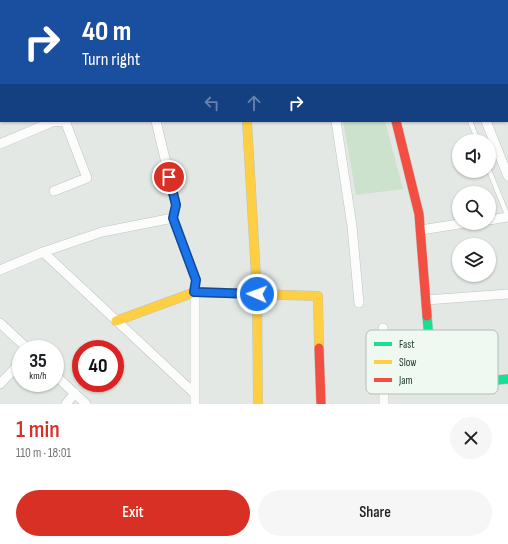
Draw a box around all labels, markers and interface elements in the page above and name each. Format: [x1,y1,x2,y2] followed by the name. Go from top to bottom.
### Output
[82,15,131,48] text: 40 m
[16,16,68,68] icon: right
[82,49,140,70] text: Turn right
[201,92,223,114] icon: left
[243,92,265,114] icon: ahead
[285,92,307,114] icon: right
[452,134,496,282] map controls
[452,134,496,178] button: sound
[152,160,186,194] pin
[158,166,180,188] icon: arrive
[452,186,496,230] button: search
[452,238,496,282] button: layers
[236,273,278,315] position arrow
[366,330,498,394] legend
[399,338,415,351] text: Fast
[72,340,124,392] speed limit sign: 40
[29,349,47,373] text: 35
[399,356,416,369] text: Slow
[29,370,47,382] text: km/h
[398,374,413,387] text: Jam
[16,415,60,444] text: 1 min
[450,417,492,459] button: close
[16,445,71,461] text: 110 m · 18:01
[16,490,250,536] button: Exit
[258,490,492,536] button: Share

